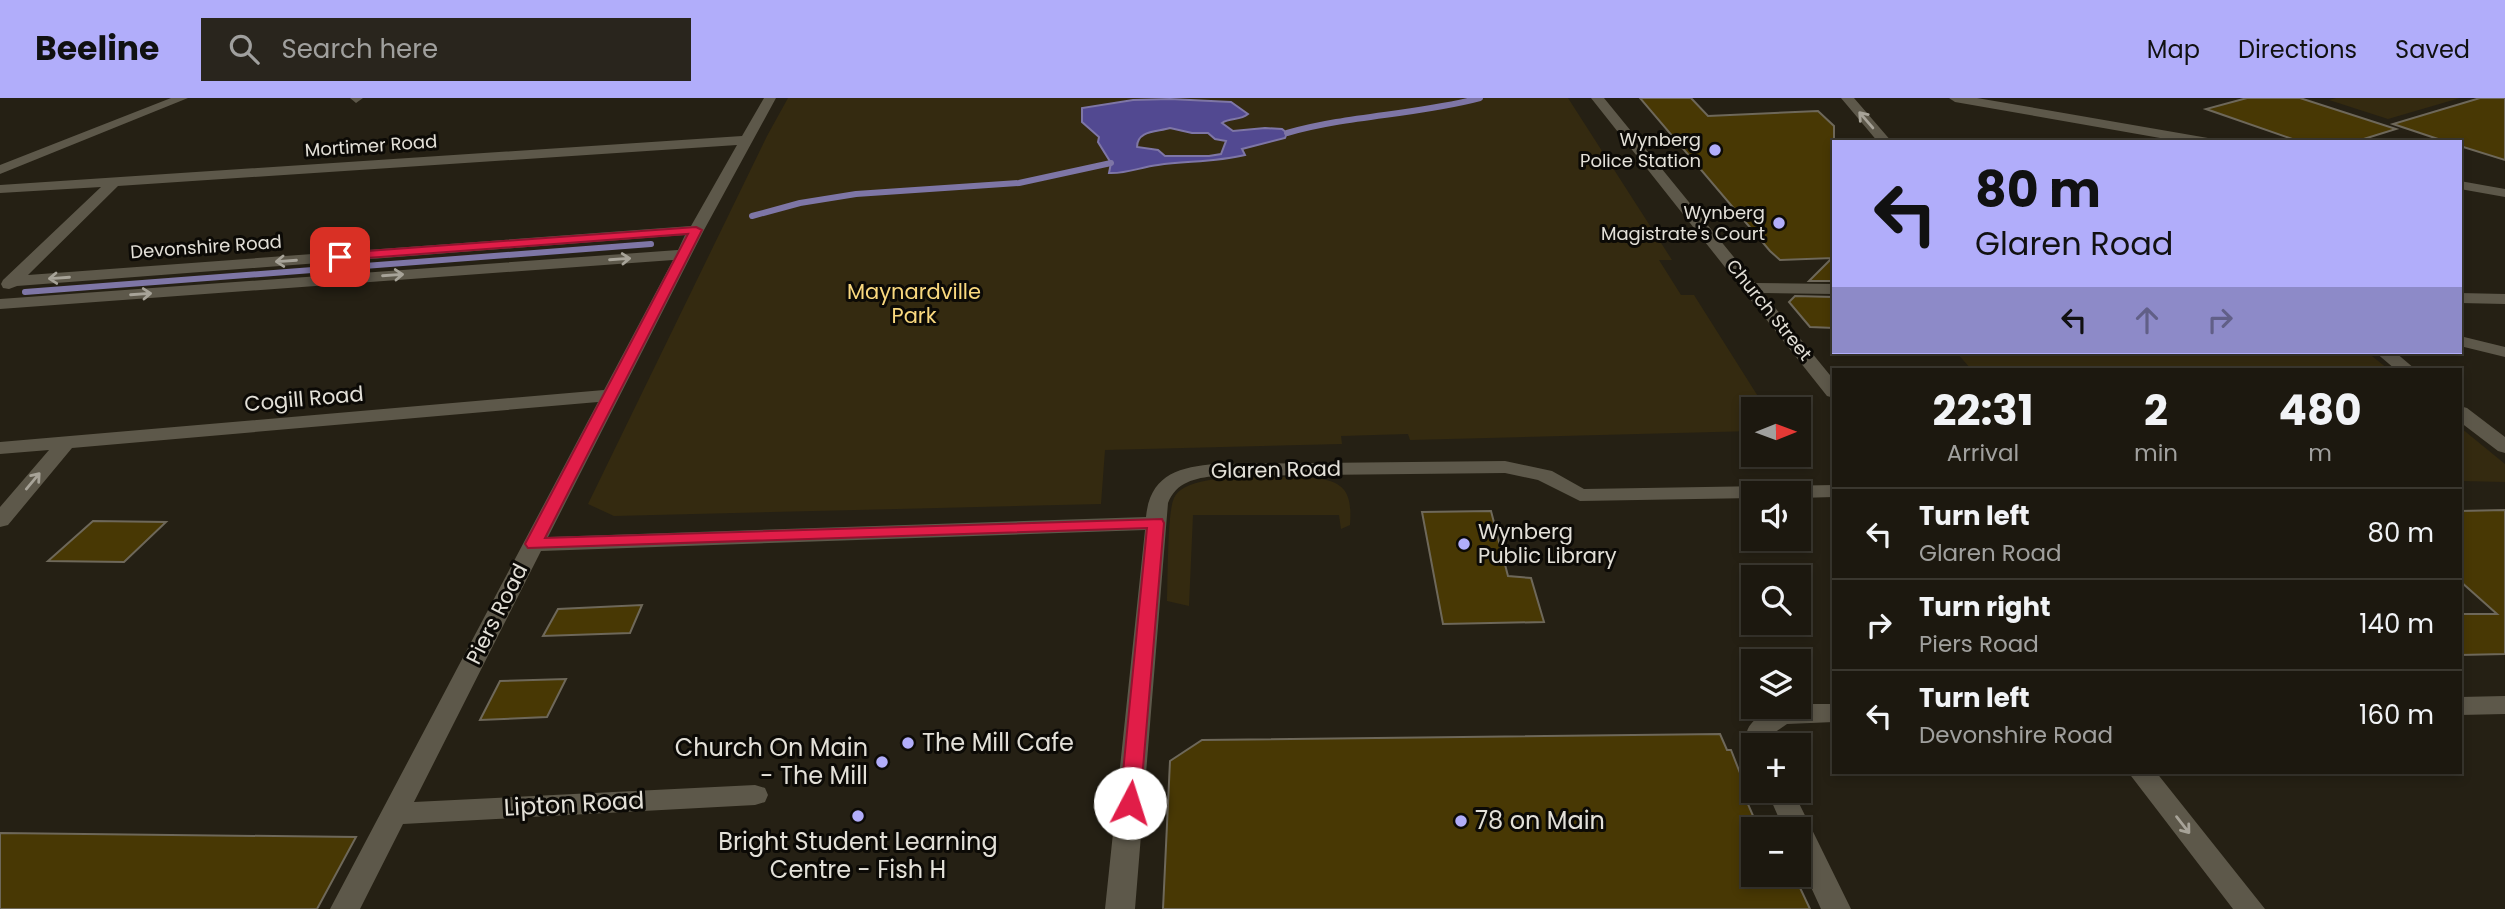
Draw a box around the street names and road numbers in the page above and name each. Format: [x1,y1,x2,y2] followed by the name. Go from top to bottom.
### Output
[304,128,438,163] street label: Mortimer Road
[129,229,283,264] street label: Devonshire Road
[1721,254,1818,366] street label: Church Street
[243,379,365,418] street label: Cogill Road
[1211,454,1341,485] street label: Glaren Road
[459,558,534,669] street label: Piers Road
[503,783,645,824] street label: Lipton Road

